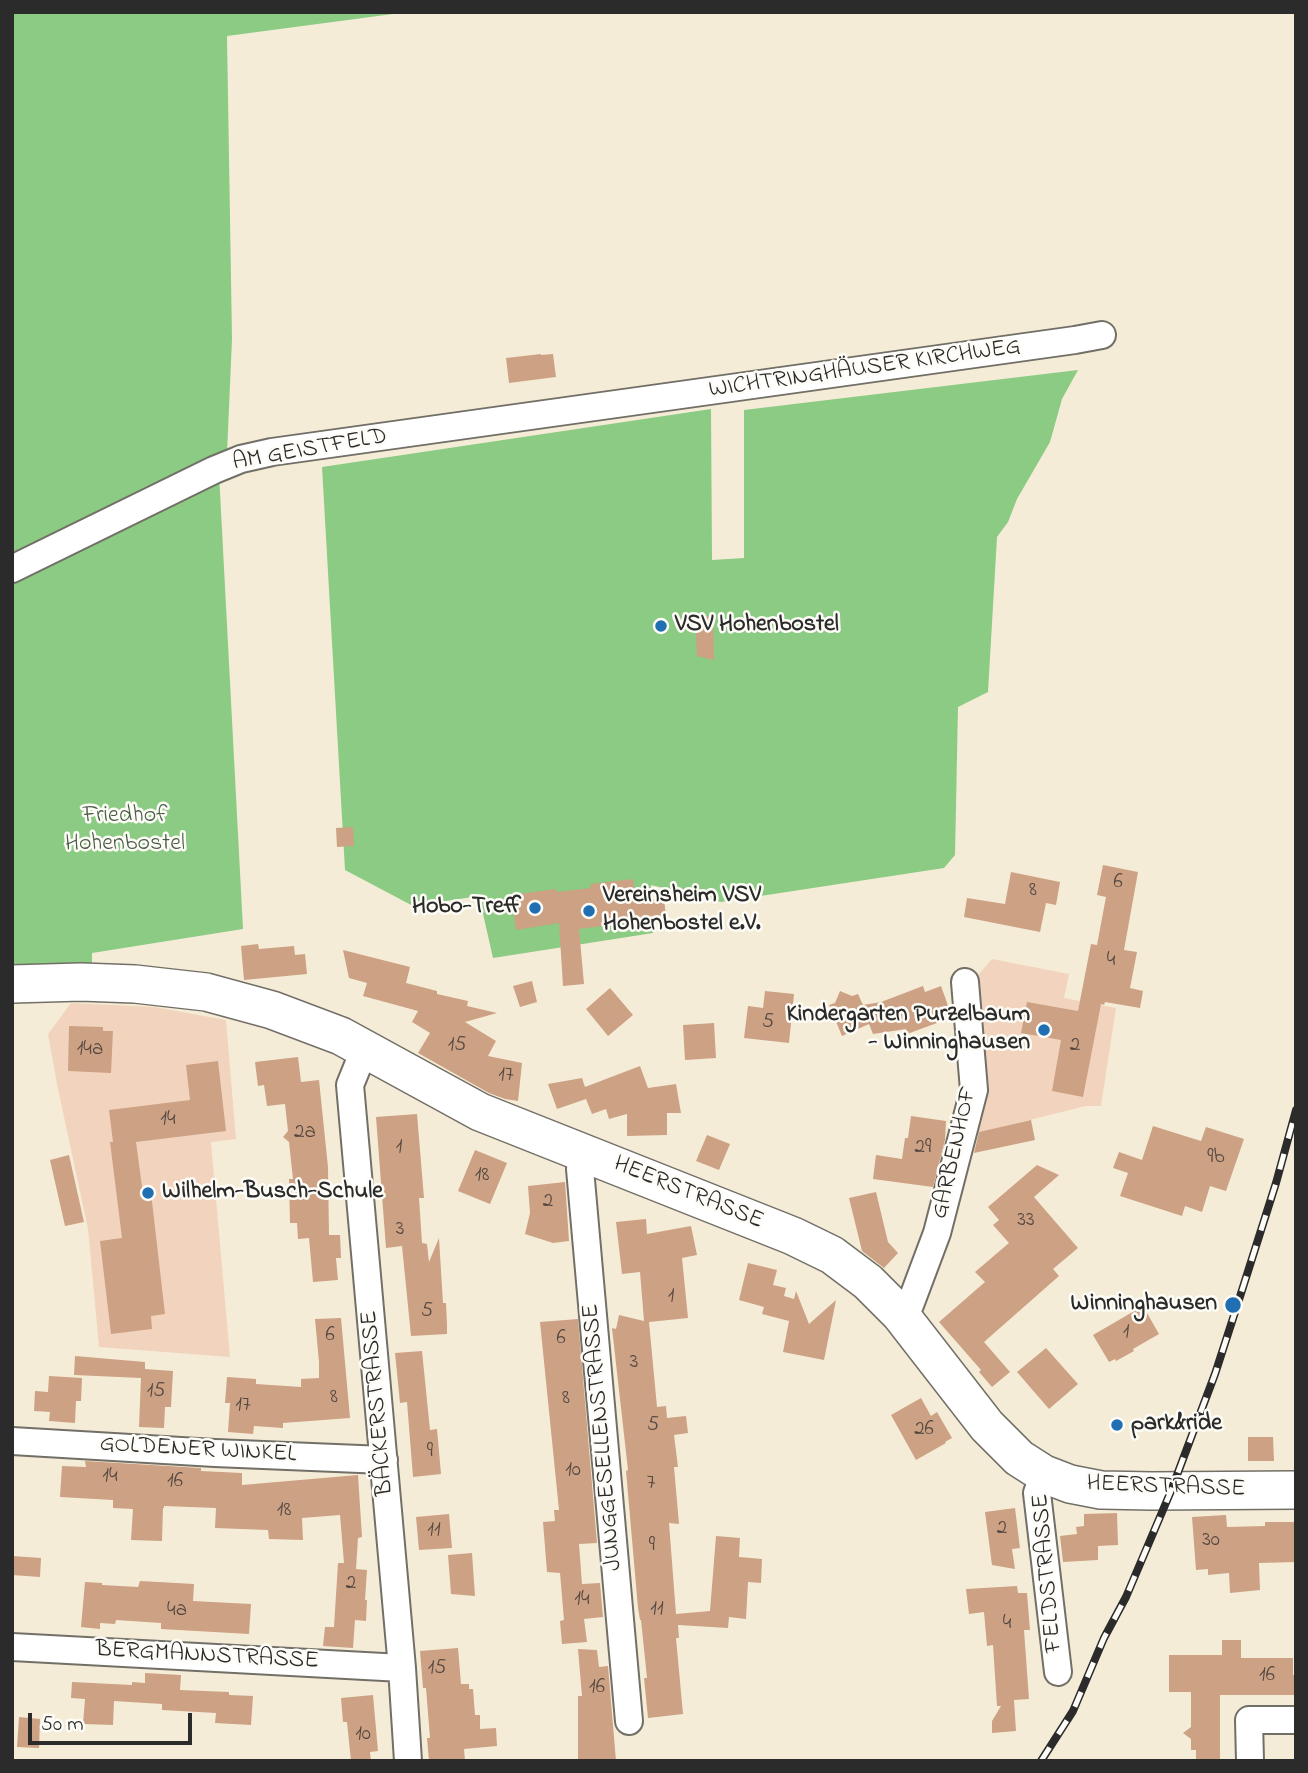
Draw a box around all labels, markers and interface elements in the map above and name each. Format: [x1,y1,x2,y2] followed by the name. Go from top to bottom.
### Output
[707,334,1023,406] street label: WICHTRINGHÄUSER KIRCHWEG
[231,423,389,479] street label: AM GEISTFELD
[675,612,839,640] place label: VSV Hohenbostel
[653,618,669,634] marker: VSV Hohenbostel
[65,803,185,859] park label: Friedhof Hohenbostel
[1113,871,1123,897] house number: 6
[1029,879,1037,905] house number: 8
[603,883,761,939] place label: Vereinsheim VSV Hohenbostel e.V.
[412,894,521,922] place label: Hobo-Treff
[527,900,543,916] marker: Hobo-Treff
[581,903,597,919] marker: Vereinsheim VSV Hohenbostel e.V.
[1107,949,1115,975] house number: 4
[786,1002,1030,1058] place label: Kindergarten Purzelbaum - Winninghausen
[762,1011,774,1037] house number: 5
[1036,1022,1052,1038] marker: Kindergarten Purzelbaum - Winninghausen
[448,1034,466,1060] house number: 15
[1070,1034,1080,1060] house number: 2
[77,1038,103,1064] house number: 14a
[498,1064,514,1090] house number: 17
[927,1084,985,1222] street label: GARBENHOF
[160,1108,176,1134] house number: 14
[294,1121,316,1147] house number: 2a
[396,1136,402,1162] house number: 1
[915,1136,931,1162] house number: 29
[1207,1146,1225,1172] house number: 9b
[609,1151,767,1237] street label: HEERSTRASSE
[475,1164,489,1190] house number: 18
[162,1179,383,1207] place label: Wilhelm-Busch-Schule
[140,1185,156,1201] marker: Wilhelm-Busch-Schule
[543,1190,553,1216] house number: 2
[1017,1209,1035,1235] house number: 33
[396,1218,404,1244] house number: 3
[668,1285,674,1311] house number: 1
[1070,1291,1217,1319] place label: Winninghausen
[1223,1295,1243,1315] marker: Winninghausen
[421,1300,433,1326] house number: 5
[578,1302,630,1572] street label: JUNGGESELLENSTRASSE
[357,1309,401,1497] street label: BÄCKERSTRASSE
[1123,1321,1129,1347] house number: 1
[325,1324,335,1350] house number: 6
[556,1327,566,1353] house number: 6
[630,1351,638,1377] house number: 3
[147,1380,165,1406] house number: 15
[330,1386,338,1412] house number: 8
[562,1387,570,1413] house number: 8
[235,1394,251,1420] house number: 17
[1131,1411,1222,1439] place label: park&ride
[647,1414,659,1440] house number: 5
[1109,1417,1125,1433] marker: park&ride
[914,1418,934,1444] house number: 26
[99,1431,297,1471] street label: GOLDENER WINKEL
[427,1440,433,1466] house number: 9
[565,1459,581,1485] house number: 10
[102,1465,118,1491] house number: 14
[167,1470,183,1496] house number: 16
[1086,1471,1246,1505] street label: HEERSTRASSE
[647,1472,655,1498] house number: 7
[1028,1492,1070,1654] street label: FELDSTRASSE
[277,1499,291,1525] house number: 18
[997,1517,1007,1543] house number: 2
[427,1519,441,1545] house number: 11
[1202,1529,1220,1555] house number: 30
[649,1534,655,1560] house number: 9
[346,1572,356,1598] house number: 2
[574,1588,590,1614] house number: 14
[650,1598,664,1624] house number: 11
[167,1599,187,1625] house number: 4a
[1003,1612,1011,1638] house number: 4
[95,1637,319,1677] street label: BERGMANNSTRASSE
[428,1657,446,1683] house number: 15
[1259,1664,1275,1690] house number: 16
[589,1676,605,1702] house number: 16
[32,1700,196,1744] scale bar
[41,1710,84,1740] text: 50 m
[355,1723,371,1749] house number: 10

